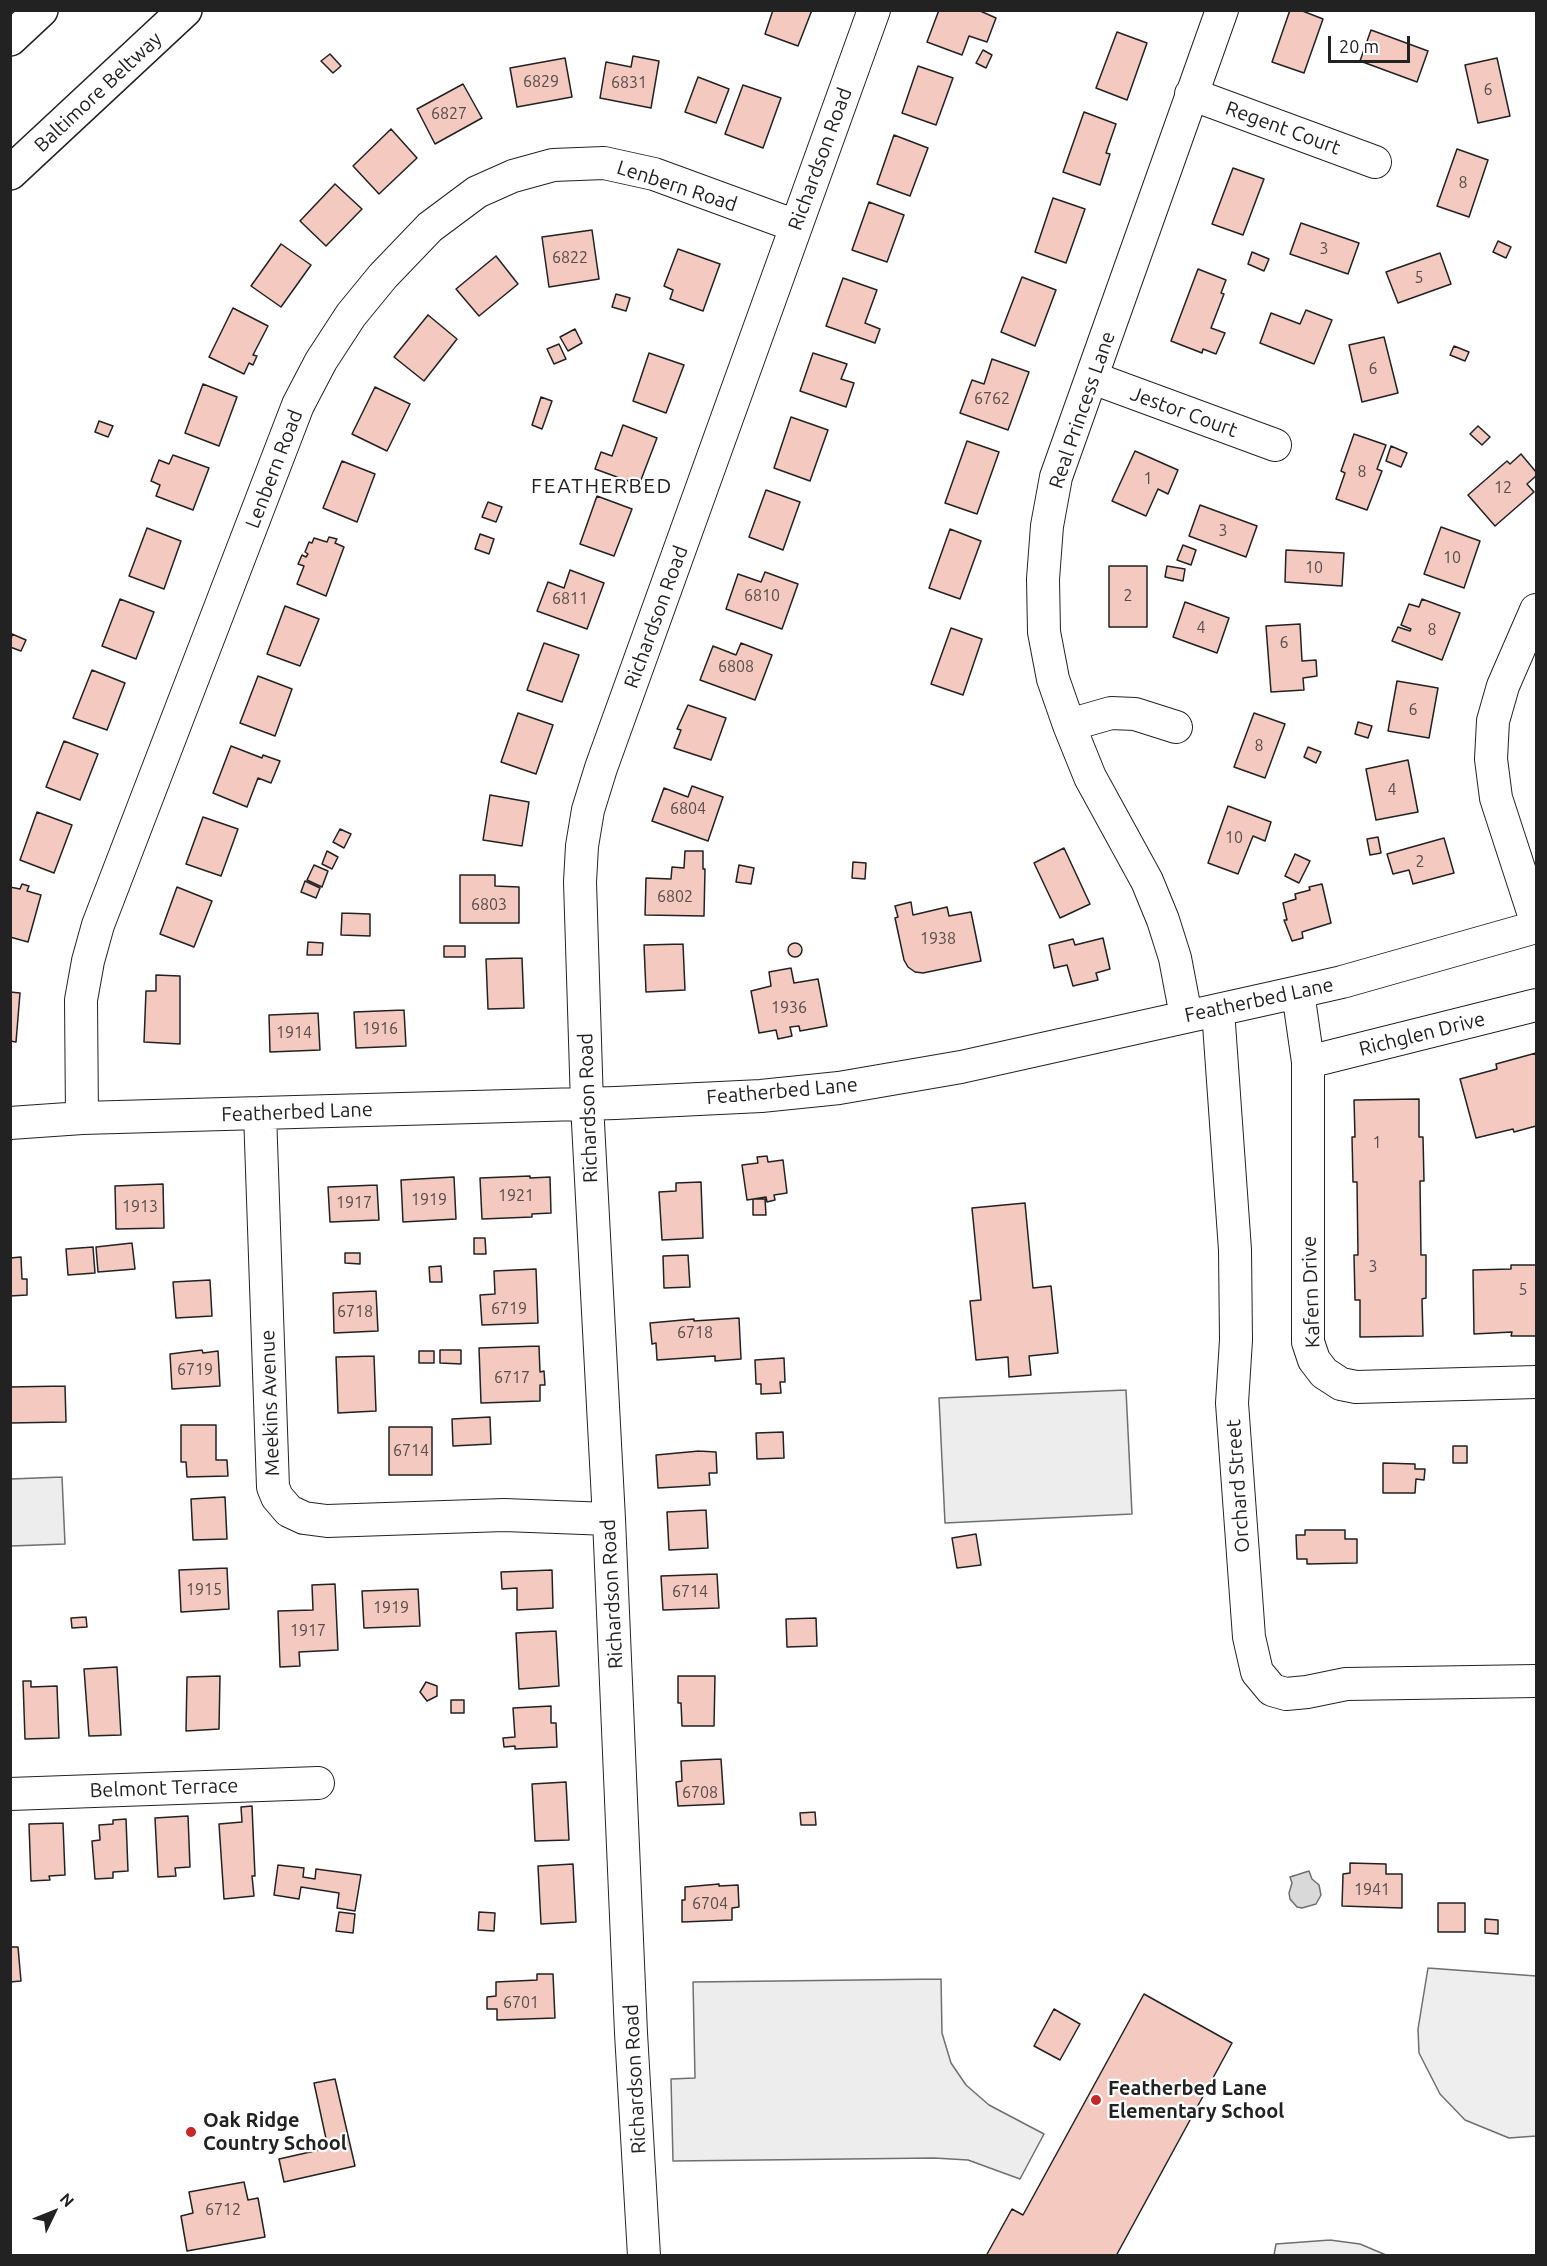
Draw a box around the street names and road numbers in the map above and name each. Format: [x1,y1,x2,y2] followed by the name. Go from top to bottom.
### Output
[29,27,167,157] street label: Baltimore Beltway
[783,84,857,234] street label: Richardson Road
[1222,96,1344,160] street label: Regent Court
[614,155,740,217] street label: Lenbern Road
[1044,328,1120,492] street label: Real Princess Lane
[1127,382,1241,442] street label: Jestor Court
[240,406,308,532] street label: Lenbern Road
[619,542,693,692] street label: Richardson Road
[1182,972,1336,1028] street label: Featherbed Lane
[1356,1007,1488,1061] street label: Richglen Drive
[573,1033,603,1183] street label: Richardson Road
[705,1072,859,1110] street label: Featherbed Lane
[221,1097,373,1127] street label: Featherbed Lane
[1297,1236,1325,1348] street label: Kafern Drive
[255,1329,285,1477] street label: Meekins Avenue
[1221,1418,1255,1554] street label: Orchard Street
[596,1518,628,1670] street label: Richardson Road
[89,1773,239,1803] street label: Belmont Terrace
[619,2003,651,2155] street label: Richardson Road

